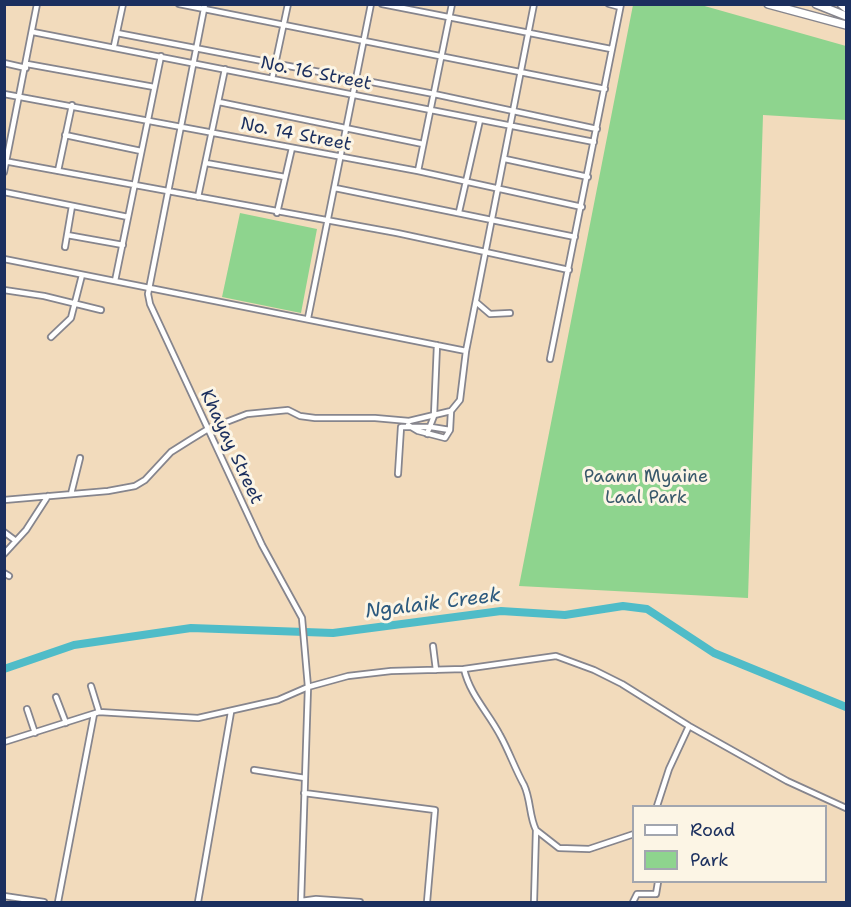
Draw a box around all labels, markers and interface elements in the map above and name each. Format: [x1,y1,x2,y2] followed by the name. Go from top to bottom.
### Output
[258,53,374,95] street label: No. 16 Street
[239,114,353,156] street label: No. 14 Street
[195,386,267,508] street label: Khayay Street
[584,466,708,508] park label: Paann Myaine Laal Park
[364,584,502,624] water label: Ngalaik Creek
[632,805,827,883] legend
[690,818,735,842] text: Road
[690,848,729,872] text: Park

